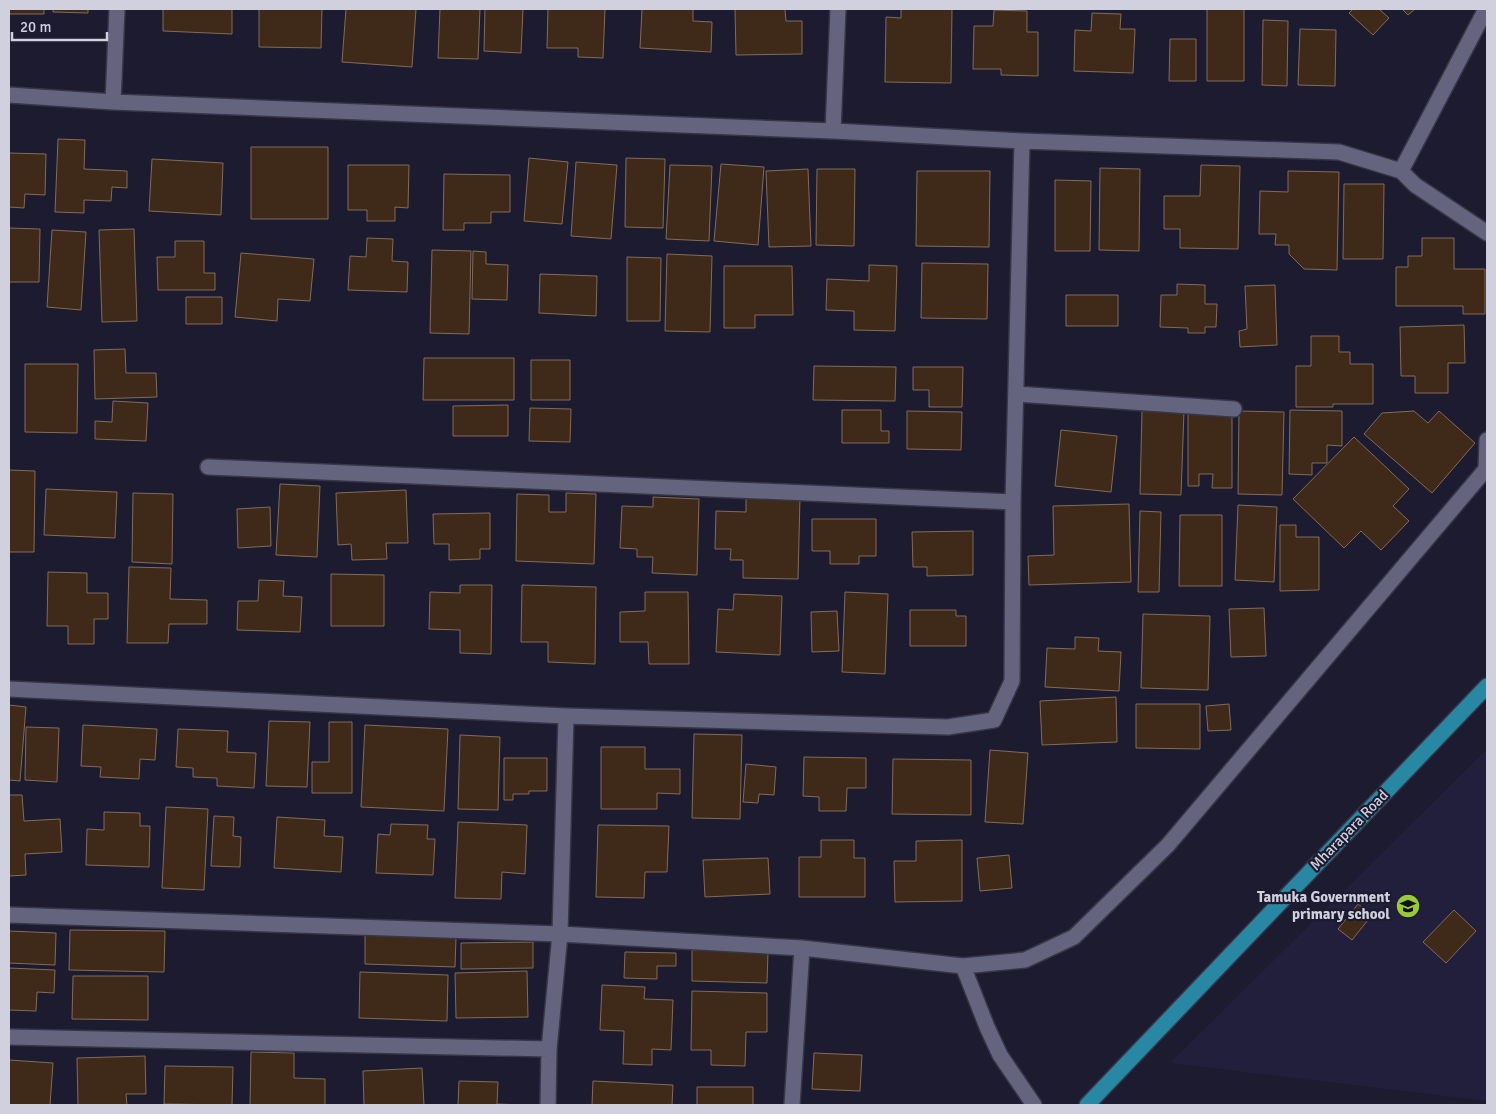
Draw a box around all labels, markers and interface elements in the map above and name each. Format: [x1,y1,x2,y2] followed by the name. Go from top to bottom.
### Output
[12,10,108,42] scale bar
[20,18,51,36] text: 20 m
[1306,786,1392,874] street label: Mharapara Road
[1257,888,1390,923] place label: Tamuka Government primary school
[1395,893,1421,919] school or university icon: Tamuka Government primary school

